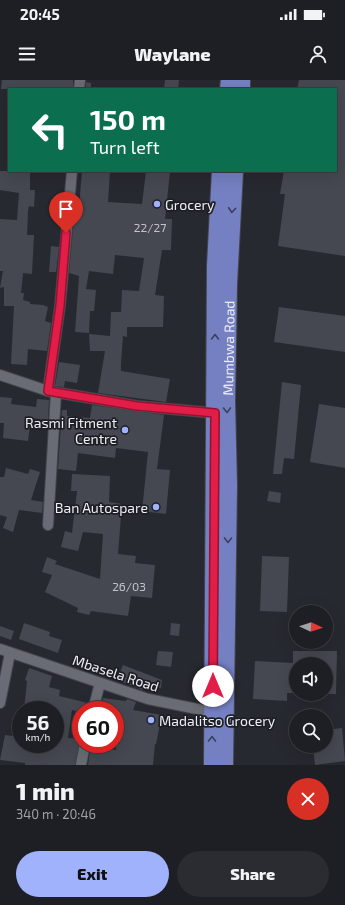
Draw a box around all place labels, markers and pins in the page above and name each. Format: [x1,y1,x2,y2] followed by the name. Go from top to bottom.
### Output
[49,192,83,233] pin
[165,196,215,213] place label: Grocery
[152,199,162,209] marker: Grocery
[25,414,117,447] place label: Rasmi Fitment Centre
[120,425,130,435] marker: Rasmi Fitment Centre
[55,499,148,516] place label: Ban Autospare
[151,502,161,512] marker: Ban Autospare
[159,712,276,729] place label: Madalitso Grocery
[146,715,156,725] marker: Madalitso Grocery

